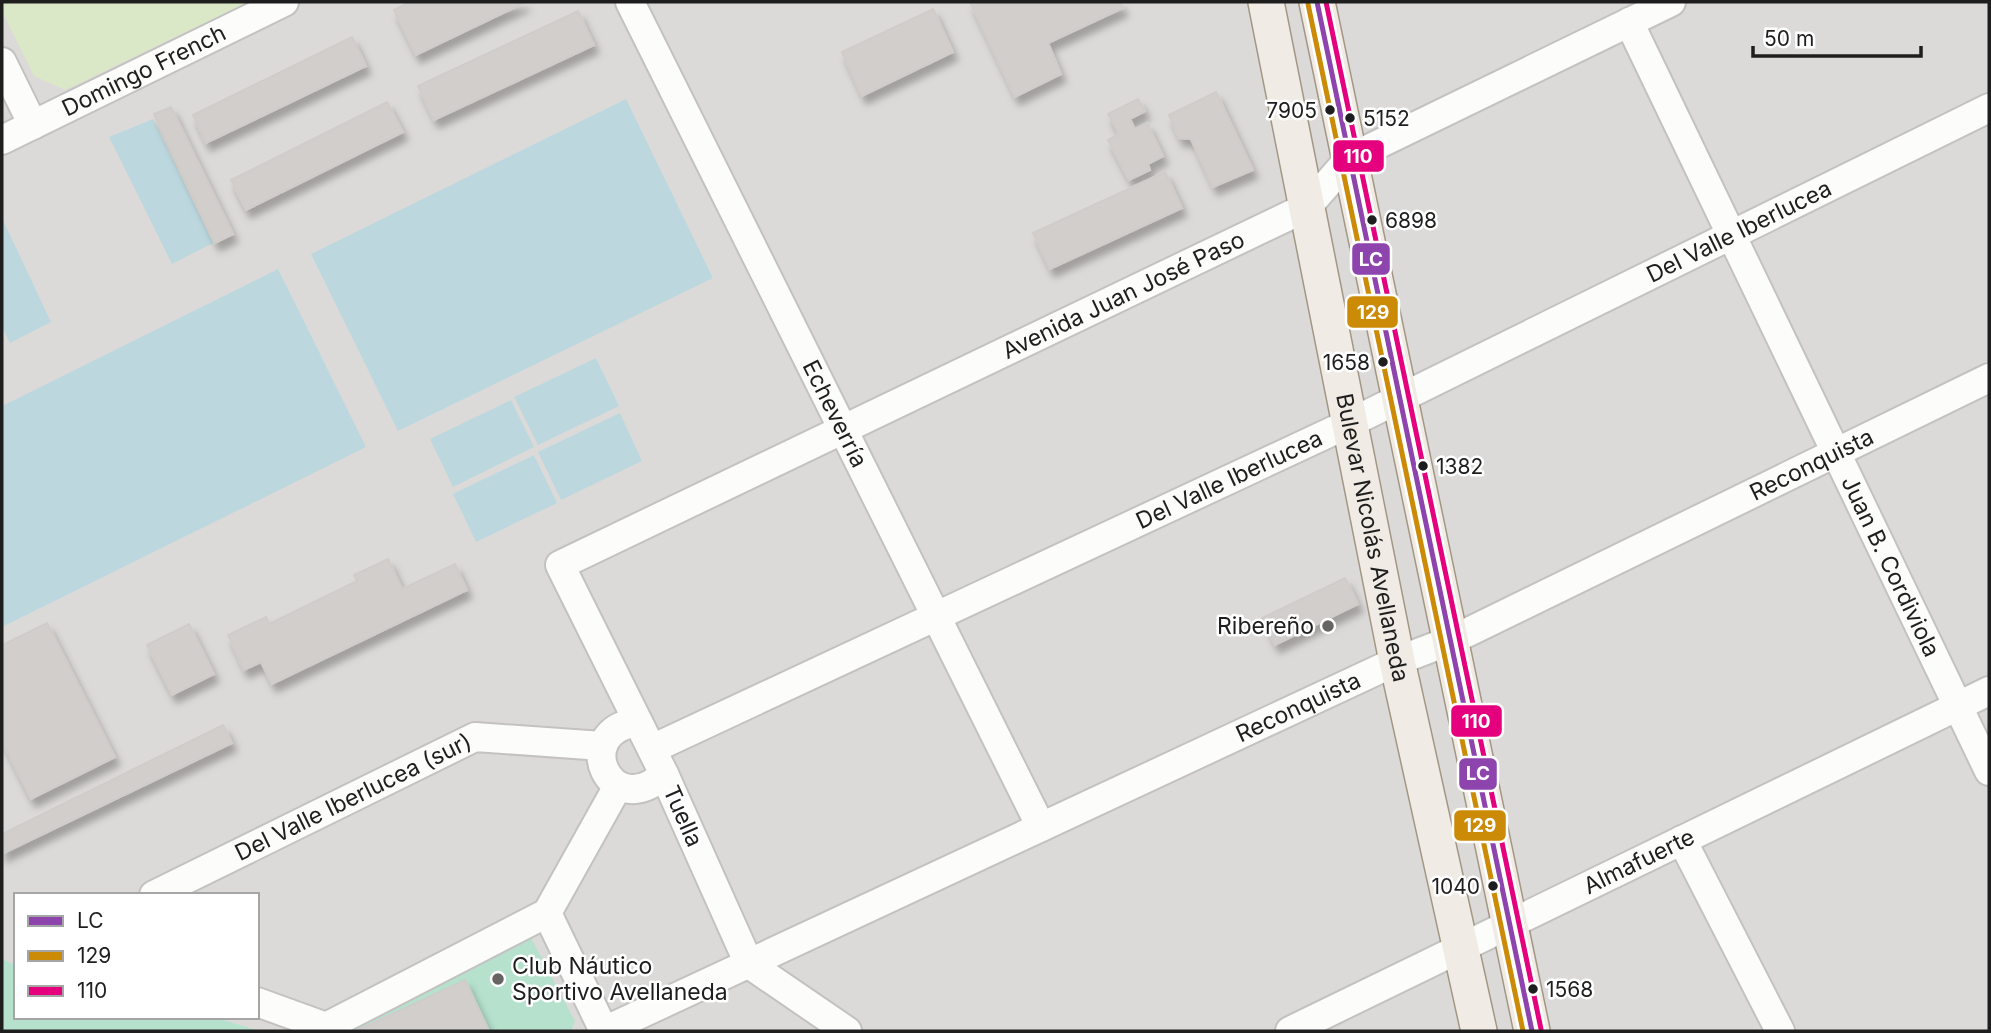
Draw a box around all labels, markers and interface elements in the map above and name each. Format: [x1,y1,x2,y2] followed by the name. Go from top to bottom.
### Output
[1753,14,1921,58] scale bar
[57,19,230,122] street label: Domingo French
[1764,26,1814,51] text: 50 m
[1266,98,1317,123] place label: 7905
[1323,103,1337,117] marker: 7905
[1363,106,1410,131] place label: 5152
[1343,111,1357,125] marker: 5152
[1332,139,1385,173] line badge: 110
[1343,145,1373,168] text: 110
[1642,174,1836,289] street label: Del Valle Iberlucea
[1385,208,1437,233] place label: 6898
[1365,213,1379,227] marker: 6898
[998,225,1249,365] street label: Avenida Juan José Paso
[1351,242,1391,276] line badge: LC
[1359,248,1383,271] text: LC
[1346,295,1399,329] line badge: 129
[1357,301,1389,324] text: 129
[1323,350,1370,375] place label: 1658
[1376,355,1390,369] marker: 1658
[797,356,874,472] street label: Echeverría
[1330,391,1415,684] street label: Bulevar Nicolás Avellaneda
[1745,423,1878,507] street label: Reconquista
[1132,424,1327,535] street label: Del Valle Iberlucea
[1436,454,1483,479] place label: 1382
[1416,459,1430,473] marker: 1382
[1835,471,1946,661] street label: Juan B. Cordiviola
[1217,612,1314,640] place label: Ribereño
[1320,618,1336,634] marker: Ribereño
[1231,666,1365,748] street label: Reconquista
[1450,704,1503,738] line badge: 110
[1461,710,1491,733] text: 110
[230,727,476,867] street label: Del Valle Iberlucea (sur)
[1458,757,1498,791] line badge: LC
[1466,762,1490,785] text: LC
[657,781,709,851] street label: Tuella
[1453,809,1507,842] line badge: 129
[1464,814,1496,837] text: 129
[1579,822,1699,900] street label: Almafuerte
[1431,874,1480,899] place label: 1040
[1486,879,1500,893] marker: 1040
[14,893,259,1019] legend
[77,908,104,933] text: LC
[77,943,111,968] text: 129
[512,952,728,1006] place label: Club Náutico Sportivo Avellaneda
[490,971,506,987] marker: Club Náutico Sportivo Avellaneda
[1546,977,1593,1002] place label: 1568
[77,978,107,1003] text: 110
[1526,982,1540,996] marker: 1568

